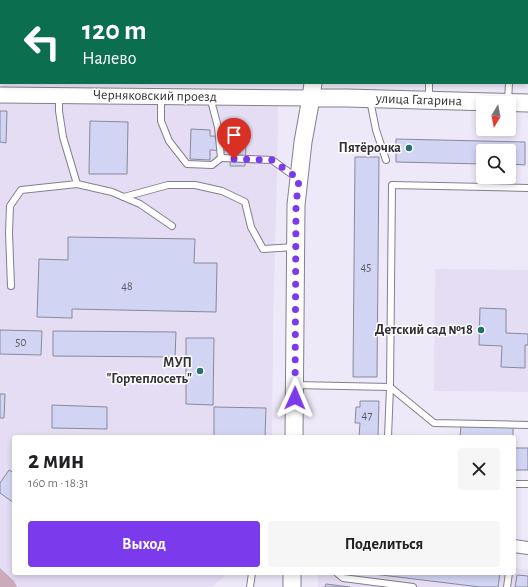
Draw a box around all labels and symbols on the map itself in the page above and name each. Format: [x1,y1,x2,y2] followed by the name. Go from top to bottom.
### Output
[93,88,217,104] street label: Черняковский проезд
[375,91,463,109] street label: улица Гагарина
[476,96,516,136] north arrow
[217,118,251,159] pin
[339,141,401,155] place label: Пятёрочка
[404,143,414,153] marker: Пятёрочка
[361,261,371,273] house number: 45
[121,280,133,292] house number: 48
[375,323,473,337] place label: Детский сад №18
[476,325,486,335] marker: Детский сад №18
[15,336,27,348] house number: 50
[106,356,192,386] place label: МУП "Гортеплосеть"
[195,366,205,376] marker: МУП "Гортеплосеть"
[274,377,316,419] position arrow
[362,409,372,421] house number: 47

